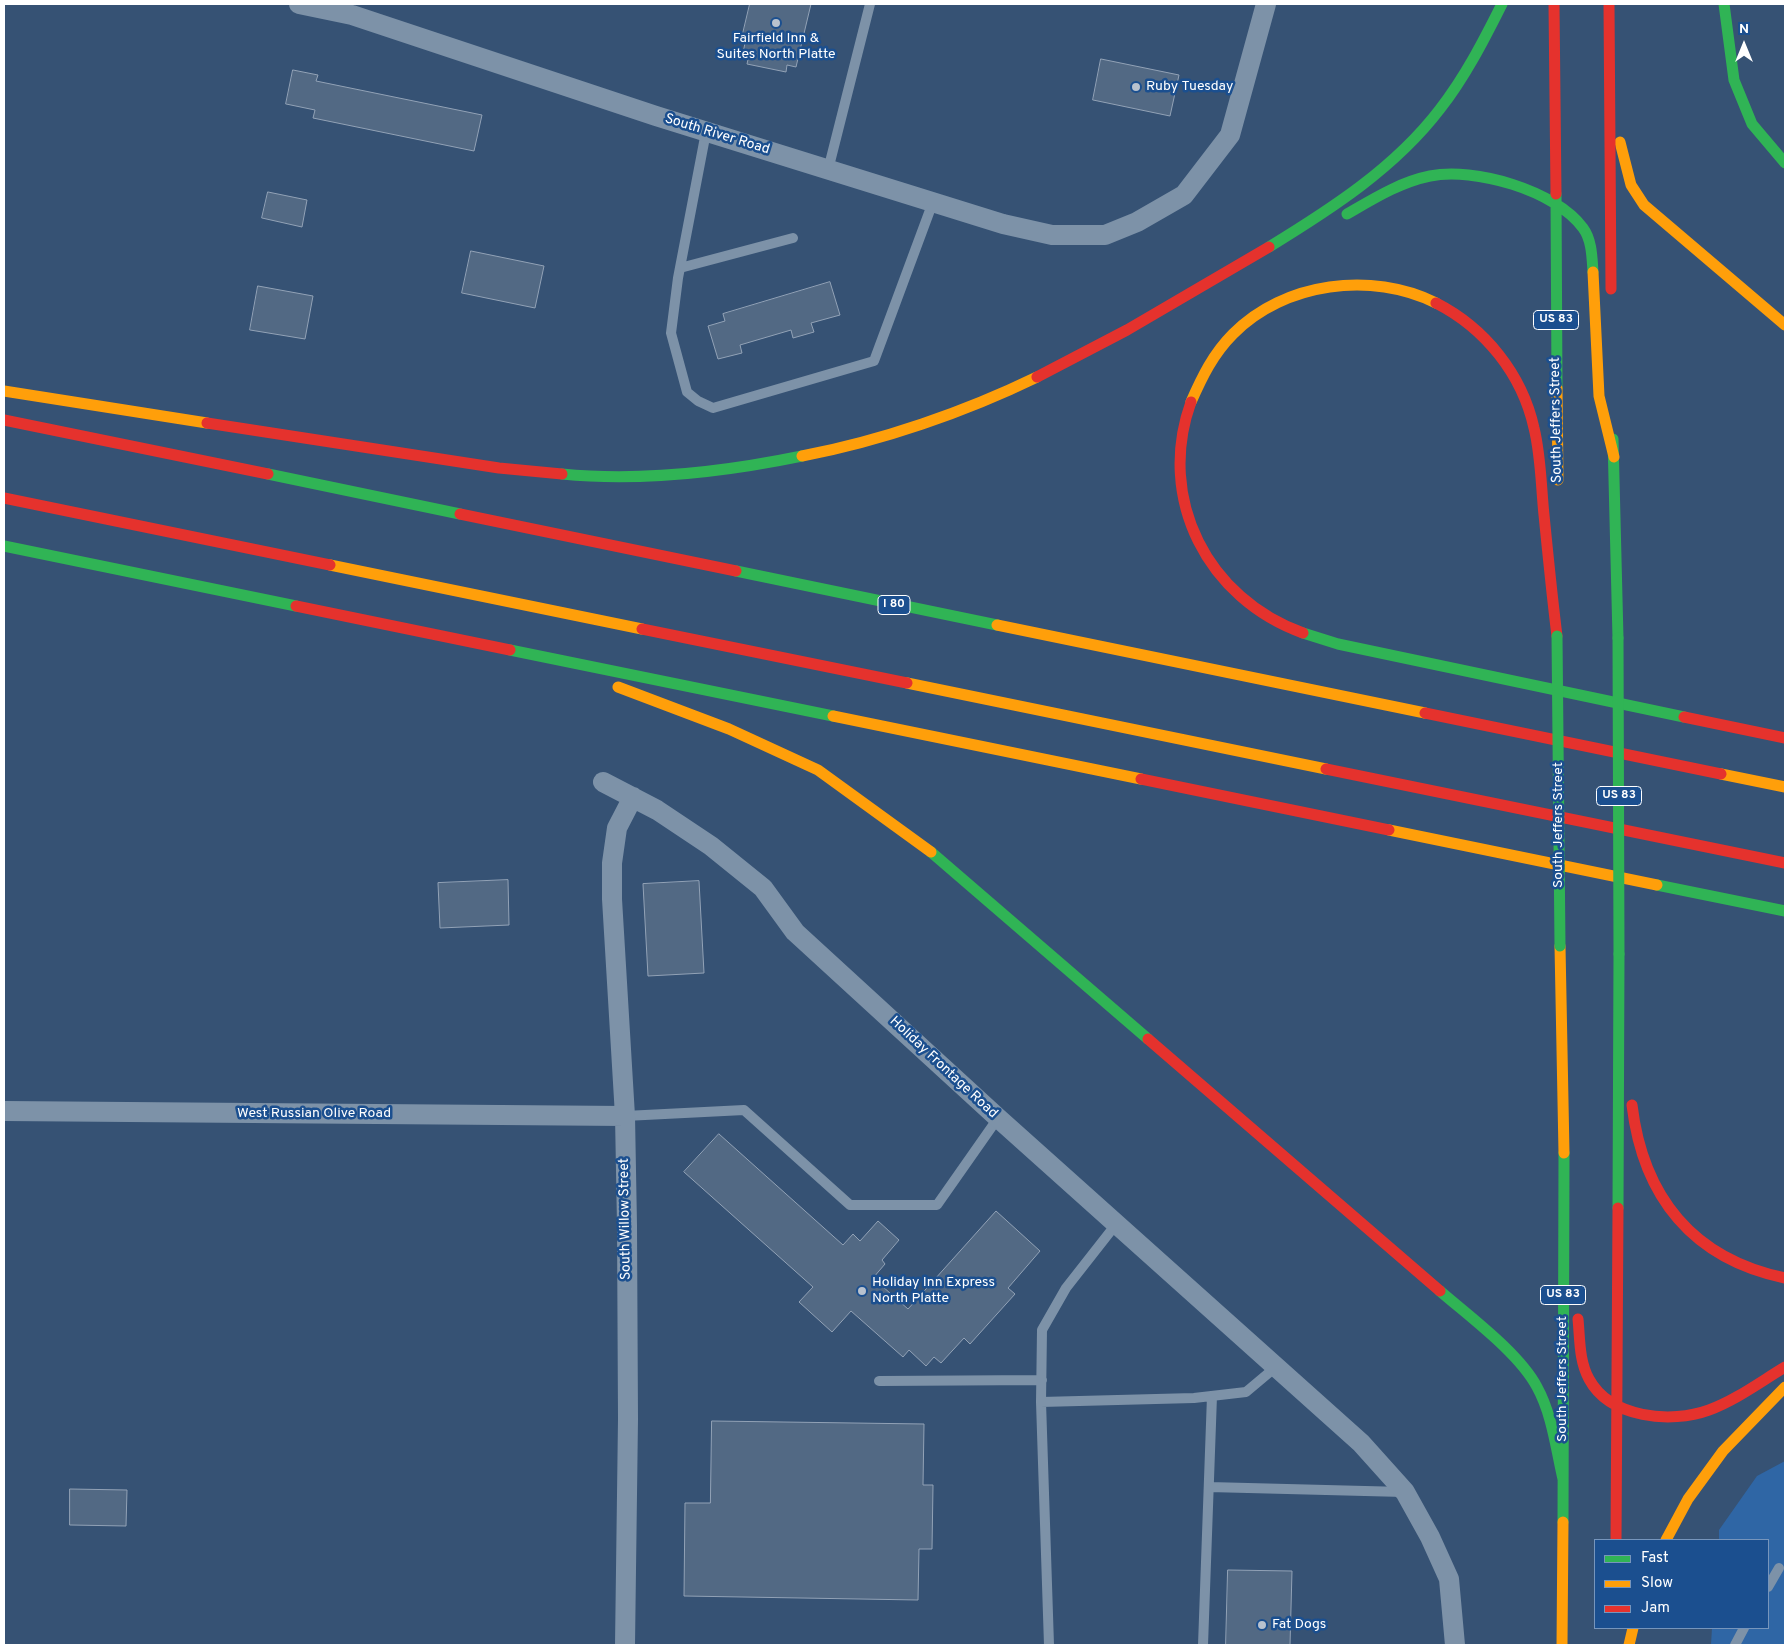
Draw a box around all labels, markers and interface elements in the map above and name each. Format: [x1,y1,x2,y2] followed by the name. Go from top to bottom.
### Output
[770,17,782,29] marker: Fairfield Inn & Suites North Platte
[1719,20,1769,70] north arrow
[1739,21,1749,38] text: N
[716,31,836,64] place label: Fairfield Inn & Suites North Platte
[1146,79,1233,95] place label: Ruby Tuesday
[1130,81,1142,93] marker: Ruby Tuesday
[663,111,771,159] street label: South River Road
[1534,310,1578,330] road number: US 83
[1548,357,1566,483] street label: South Jeffers Street
[878,596,910,614] road number: I 80
[1551,762,1567,888] street label: South Jeffers Street
[1596,786,1642,806] road number: US 83
[885,1013,1001,1123] street label: Holiday Frontage Road
[237,1106,391,1122] street label: West Russian Olive Road
[617,1158,635,1280] street label: South Willow Street
[872,1275,995,1308] place label: Holiday Inn Express North Platte
[856,1285,868,1297] marker: Holiday Inn Express North Platte
[1540,1286,1586,1304] road number: US 83
[1555,1316,1571,1442] street label: South Jeffers Street
[1594,1539,1769,1629] legend
[1641,1549,1669,1568] text: Fast
[1641,1574,1673,1593] text: Slow
[1641,1599,1670,1618] text: Jam
[1272,1617,1326,1633] place label: Fat Dogs
[1256,1619,1268,1631] marker: Fat Dogs

